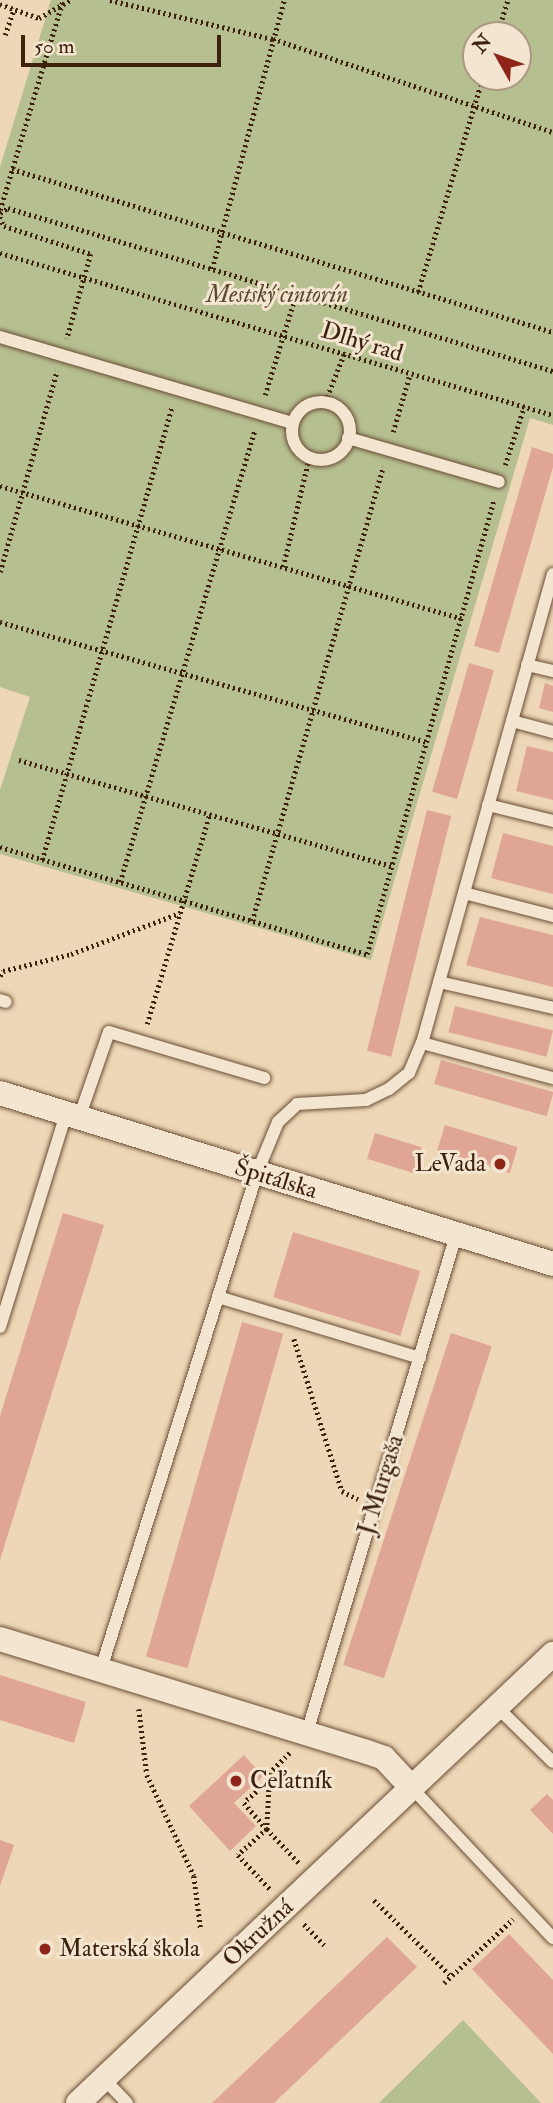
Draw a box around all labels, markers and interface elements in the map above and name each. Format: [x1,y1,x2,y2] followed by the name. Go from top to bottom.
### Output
[24,21,224,65] scale bar
[462,21,532,91] north arrow
[468,30,497,58] text: N
[34,33,75,60] text: 50 m
[206,281,348,309] park label: Mestský cintorín
[318,316,406,368] street label: Dlhý rad
[414,1150,486,1178] place label: LeVada
[231,1153,321,1205] street label: Špitálska
[492,1156,508,1172] marker: LeVada
[352,1432,410,1538] street label: J. Murgaša
[250,1767,332,1795] place label: Ceľatník
[228,1773,244,1789] marker: Ceľatník
[217,1893,299,1973] street label: Okružná
[59,1935,200,1963] place label: Materská škola
[37,1941,53,1957] marker: Materská škola

